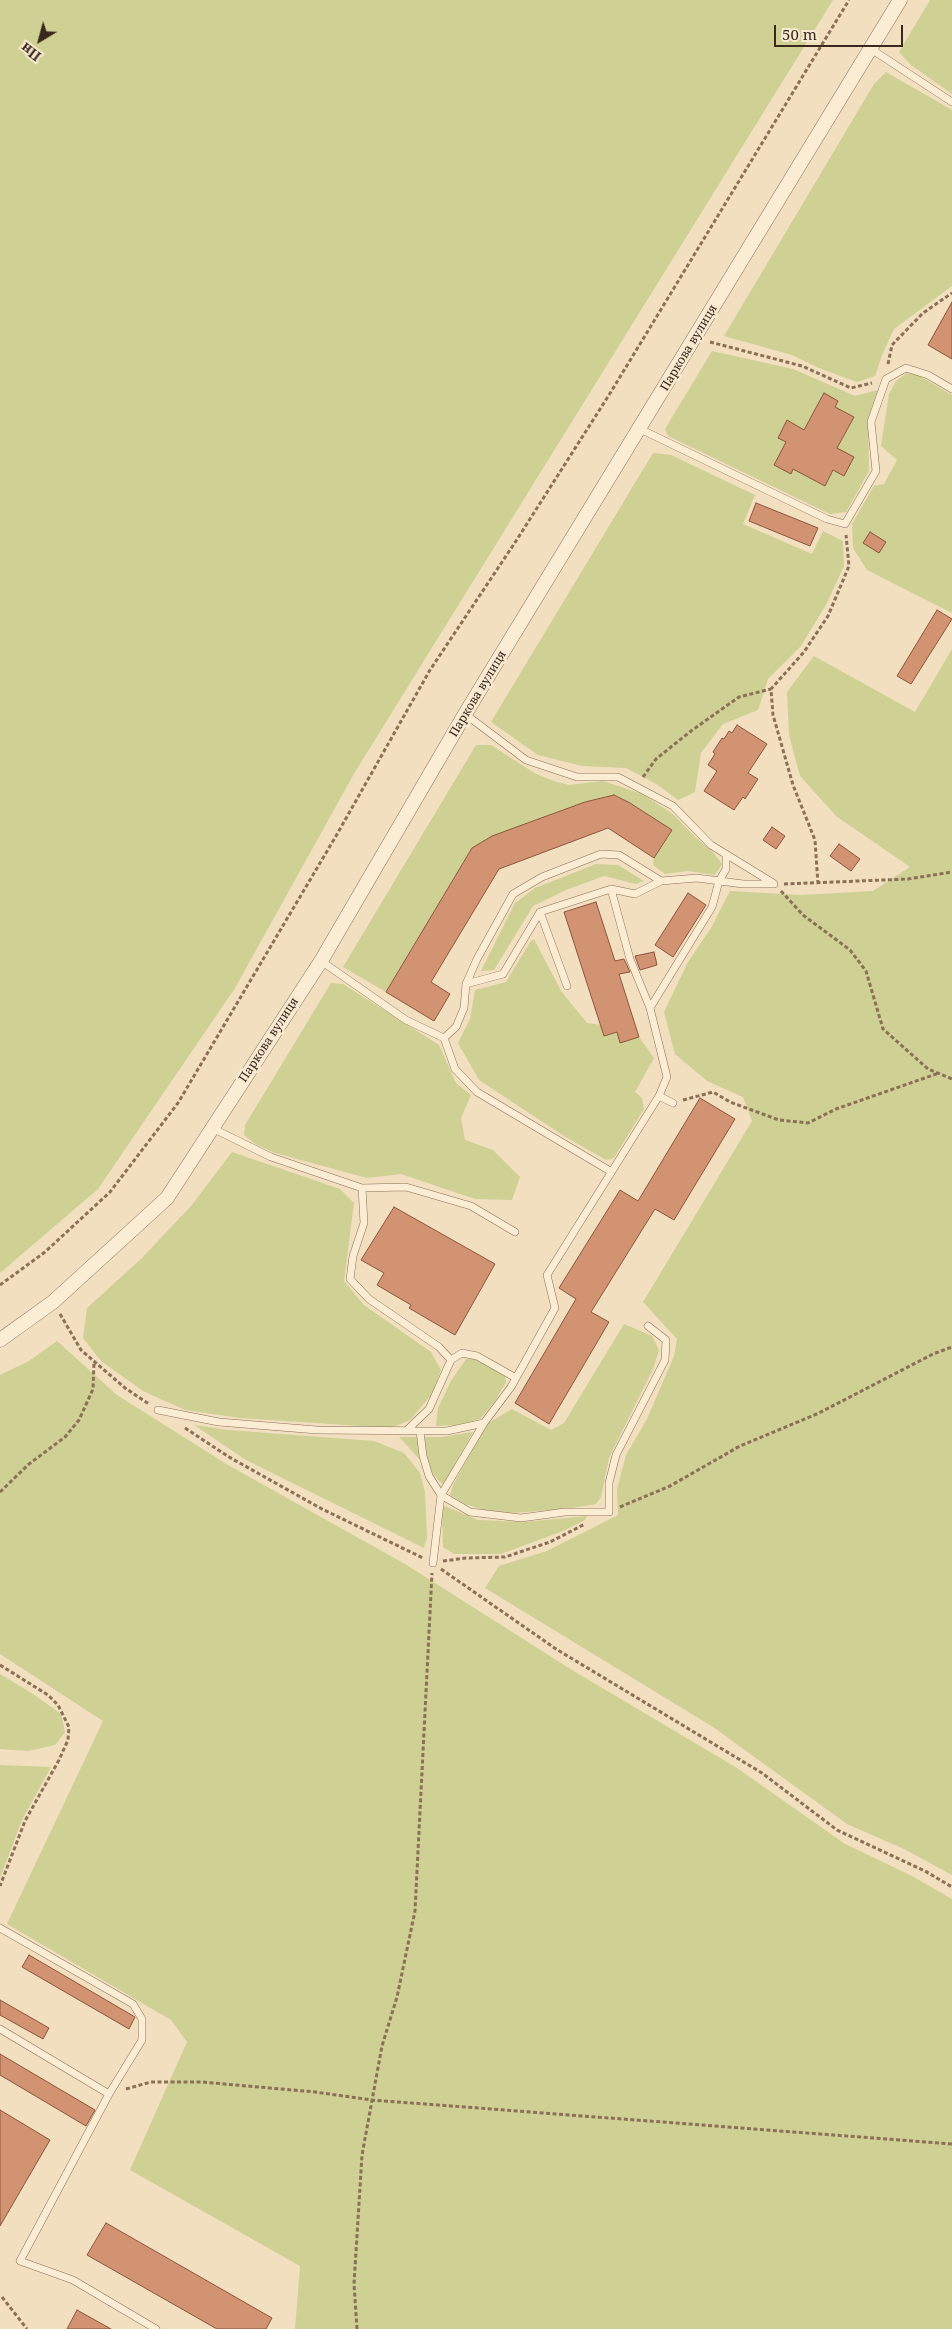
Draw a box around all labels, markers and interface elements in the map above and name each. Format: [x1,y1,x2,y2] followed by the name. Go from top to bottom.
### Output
[15,15,65,65] north arrow
[777,15,906,47] scale bar
[782,24,817,44] text: 50 m
[17,39,45,66] text: Пн
[658,302,720,394] street label: Паркова вулиця
[447,648,509,740] street label: Паркова вулиця
[236,995,302,1085] street label: Паркова вулиця

